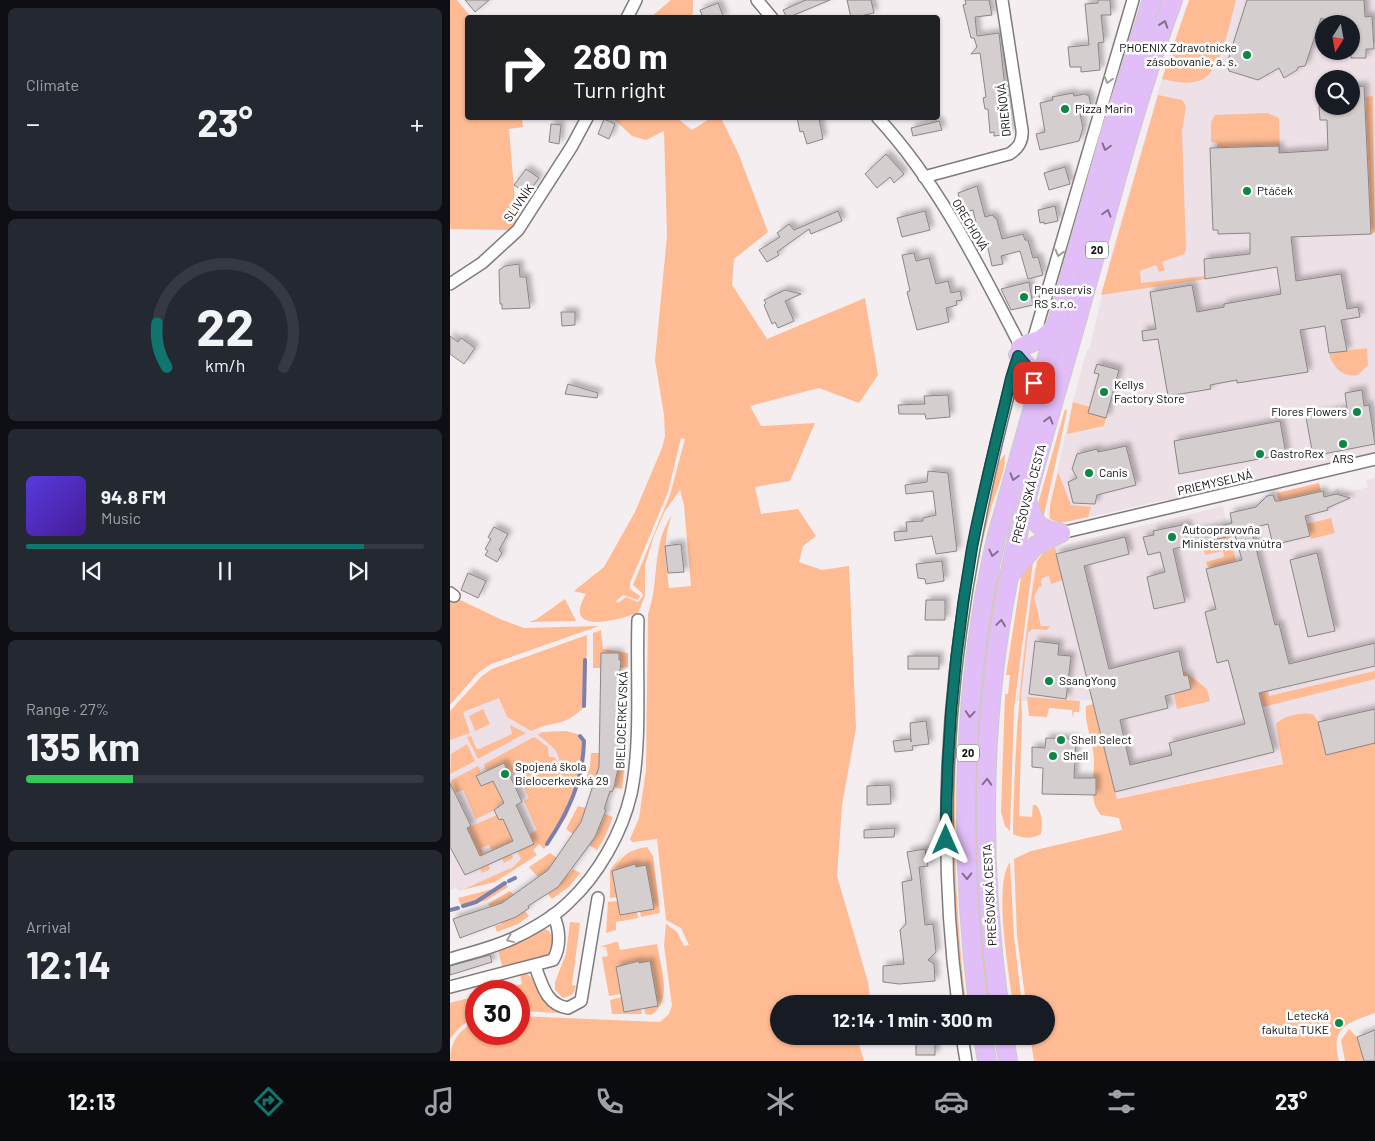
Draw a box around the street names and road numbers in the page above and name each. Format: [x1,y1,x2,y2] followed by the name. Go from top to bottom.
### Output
[993,83,1013,138] street label: DRIEŇOVÁ
[500,181,536,224] street label: SLIVNÍK
[950,196,992,253] street label: ORECHOVÁ
[1086,242,1108,258] road number: 20
[1008,443,1048,545] street label: PREŠOVSKÁ CESTA
[1176,467,1254,497] street label: PRIEMYSELNÁ
[612,671,630,769] street label: BIELOCERKEVSKÁ
[957,744,979,761] road number: 20
[979,844,999,946] street label: PREŠOVSKÁ CESTA

